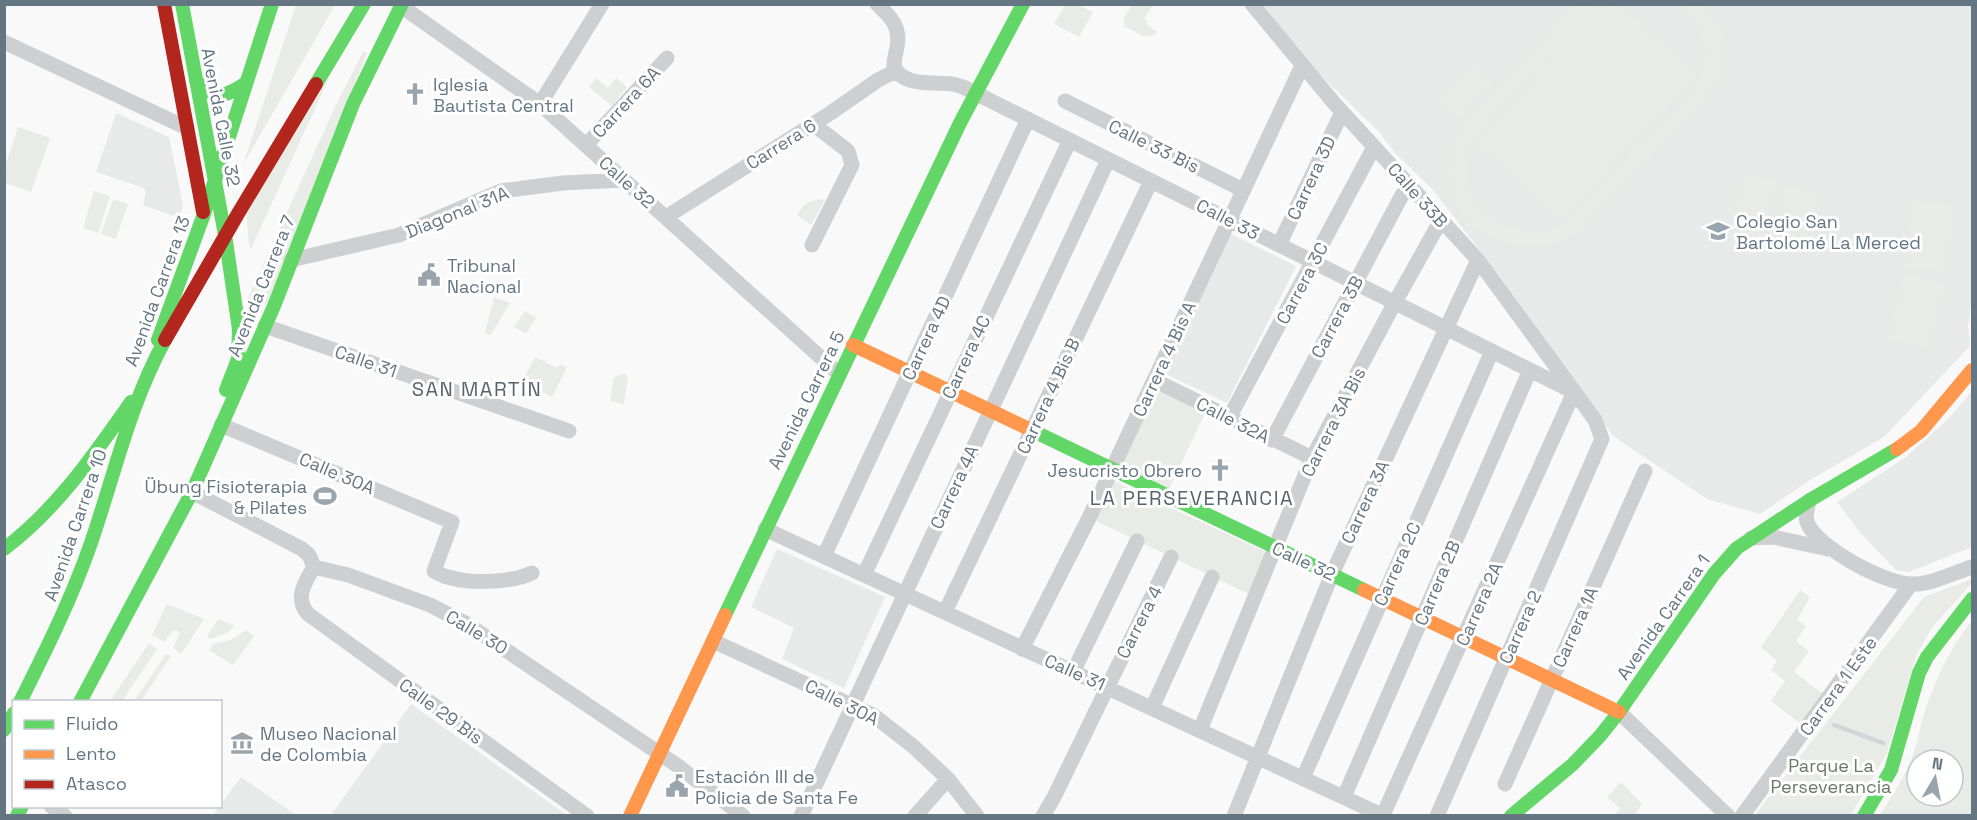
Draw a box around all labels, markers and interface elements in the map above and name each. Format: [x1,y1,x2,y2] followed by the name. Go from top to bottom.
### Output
[196,46,246,188] street label: Avenida Calle 32
[587,61,665,143] street label: Carrera 6A
[433,73,574,117] place label: Iglesia Bautista Central
[402,81,428,107] church icon: Iglesia Bautista Central
[742,114,820,174] street label: Carrera 6
[1105,114,1203,178] street label: Calle 33 Bis
[1282,132,1340,224] street label: Carrera 3D
[594,151,660,213] street label: Calle 32
[1383,158,1453,232] street label: Calle 33B
[402,181,512,243] street label: Diagonal 31A
[1193,193,1263,245] street label: Calle 33
[1736,210,1921,254] place label: Colegio San Bartolomé La Merced
[222,212,300,360] street label: Avenida Carrera 7
[119,213,195,369] street label: Avenida Carrera 13
[1705,218,1731,244] school or university icon: Colegio San Bartolomé La Merced
[1271,238,1333,328] street label: Carrera 3C
[447,254,521,298] place label: Tribunal Nacional
[416,262,442,288] public building icon: Tribunal Nacional
[1306,272,1368,362] street label: Carrera 3B
[896,292,956,384] street label: Carrera 4D
[1127,298,1201,420] street label: Carrera 4 Bis A
[937,311,995,403] street label: Carrera 4C
[763,327,849,473] street label: Avenida Carrera 5
[1011,334,1085,458] street label: Carrera 4 Bis B
[332,340,400,382] street label: Calle 31
[1296,363,1370,481] street label: Carrera 3A Bis
[412,376,542,402] district label: SAN MARTÍN
[1193,392,1273,448] street label: Calle 32A
[925,441,983,533] street label: Carrera 4A
[38,446,112,604] street label: Avenida Carrera 10
[296,447,378,499] street label: Calle 30A
[1207,457,1233,483] church icon: Jesucristo Obrero
[1336,457,1394,547] street label: Carrera 3A
[1047,459,1202,482] place label: Jesucristo Obrero
[145,475,307,519] place label: Übung Fisioterapia & Pilates
[312,483,338,509] sports icon: Übung Fisioterapia & Pilates
[1090,485,1294,511] district label: LA PERSEVERANCIA
[1368,518,1426,610] street label: Carrera 2C
[1268,536,1340,586] street label: Calle 32
[1409,537,1465,629] street label: Carrera 2B
[1611,550,1715,684] street label: Avenida Carrera 1
[1450,558,1508,650] street label: Carrera 2A
[1111,582,1167,662] street label: Carrera 4
[1547,583,1603,671] street label: Carrera 1A
[1494,587,1546,667] street label: Carrera 2
[442,605,512,659] street label: Calle 30
[1794,632,1882,740] street label: Carrera 1 Este
[1041,648,1109,696] street label: Calle 31
[394,673,488,749] street label: Calle 29 Bis
[801,674,883,730] street label: Calle 30A
[12,700,222,808] legend
[66,712,118,735] text: Fluido
[260,722,397,766] place label: Museo Nacional de Colombia
[229,730,255,756] museum icon: Museo Nacional de Colombia
[66,742,116,765] text: Lento
[1905,748,1965,808] north arrow
[1930,752,1945,775] text: N
[1771,754,1891,798] park label: Parque La Perseverancia
[695,765,858,809] place label: Estación III de Policia de Santa Fe
[66,772,127,795] text: Atasco
[664,773,690,799] public building icon: Estación III de Policia de Santa Fe

